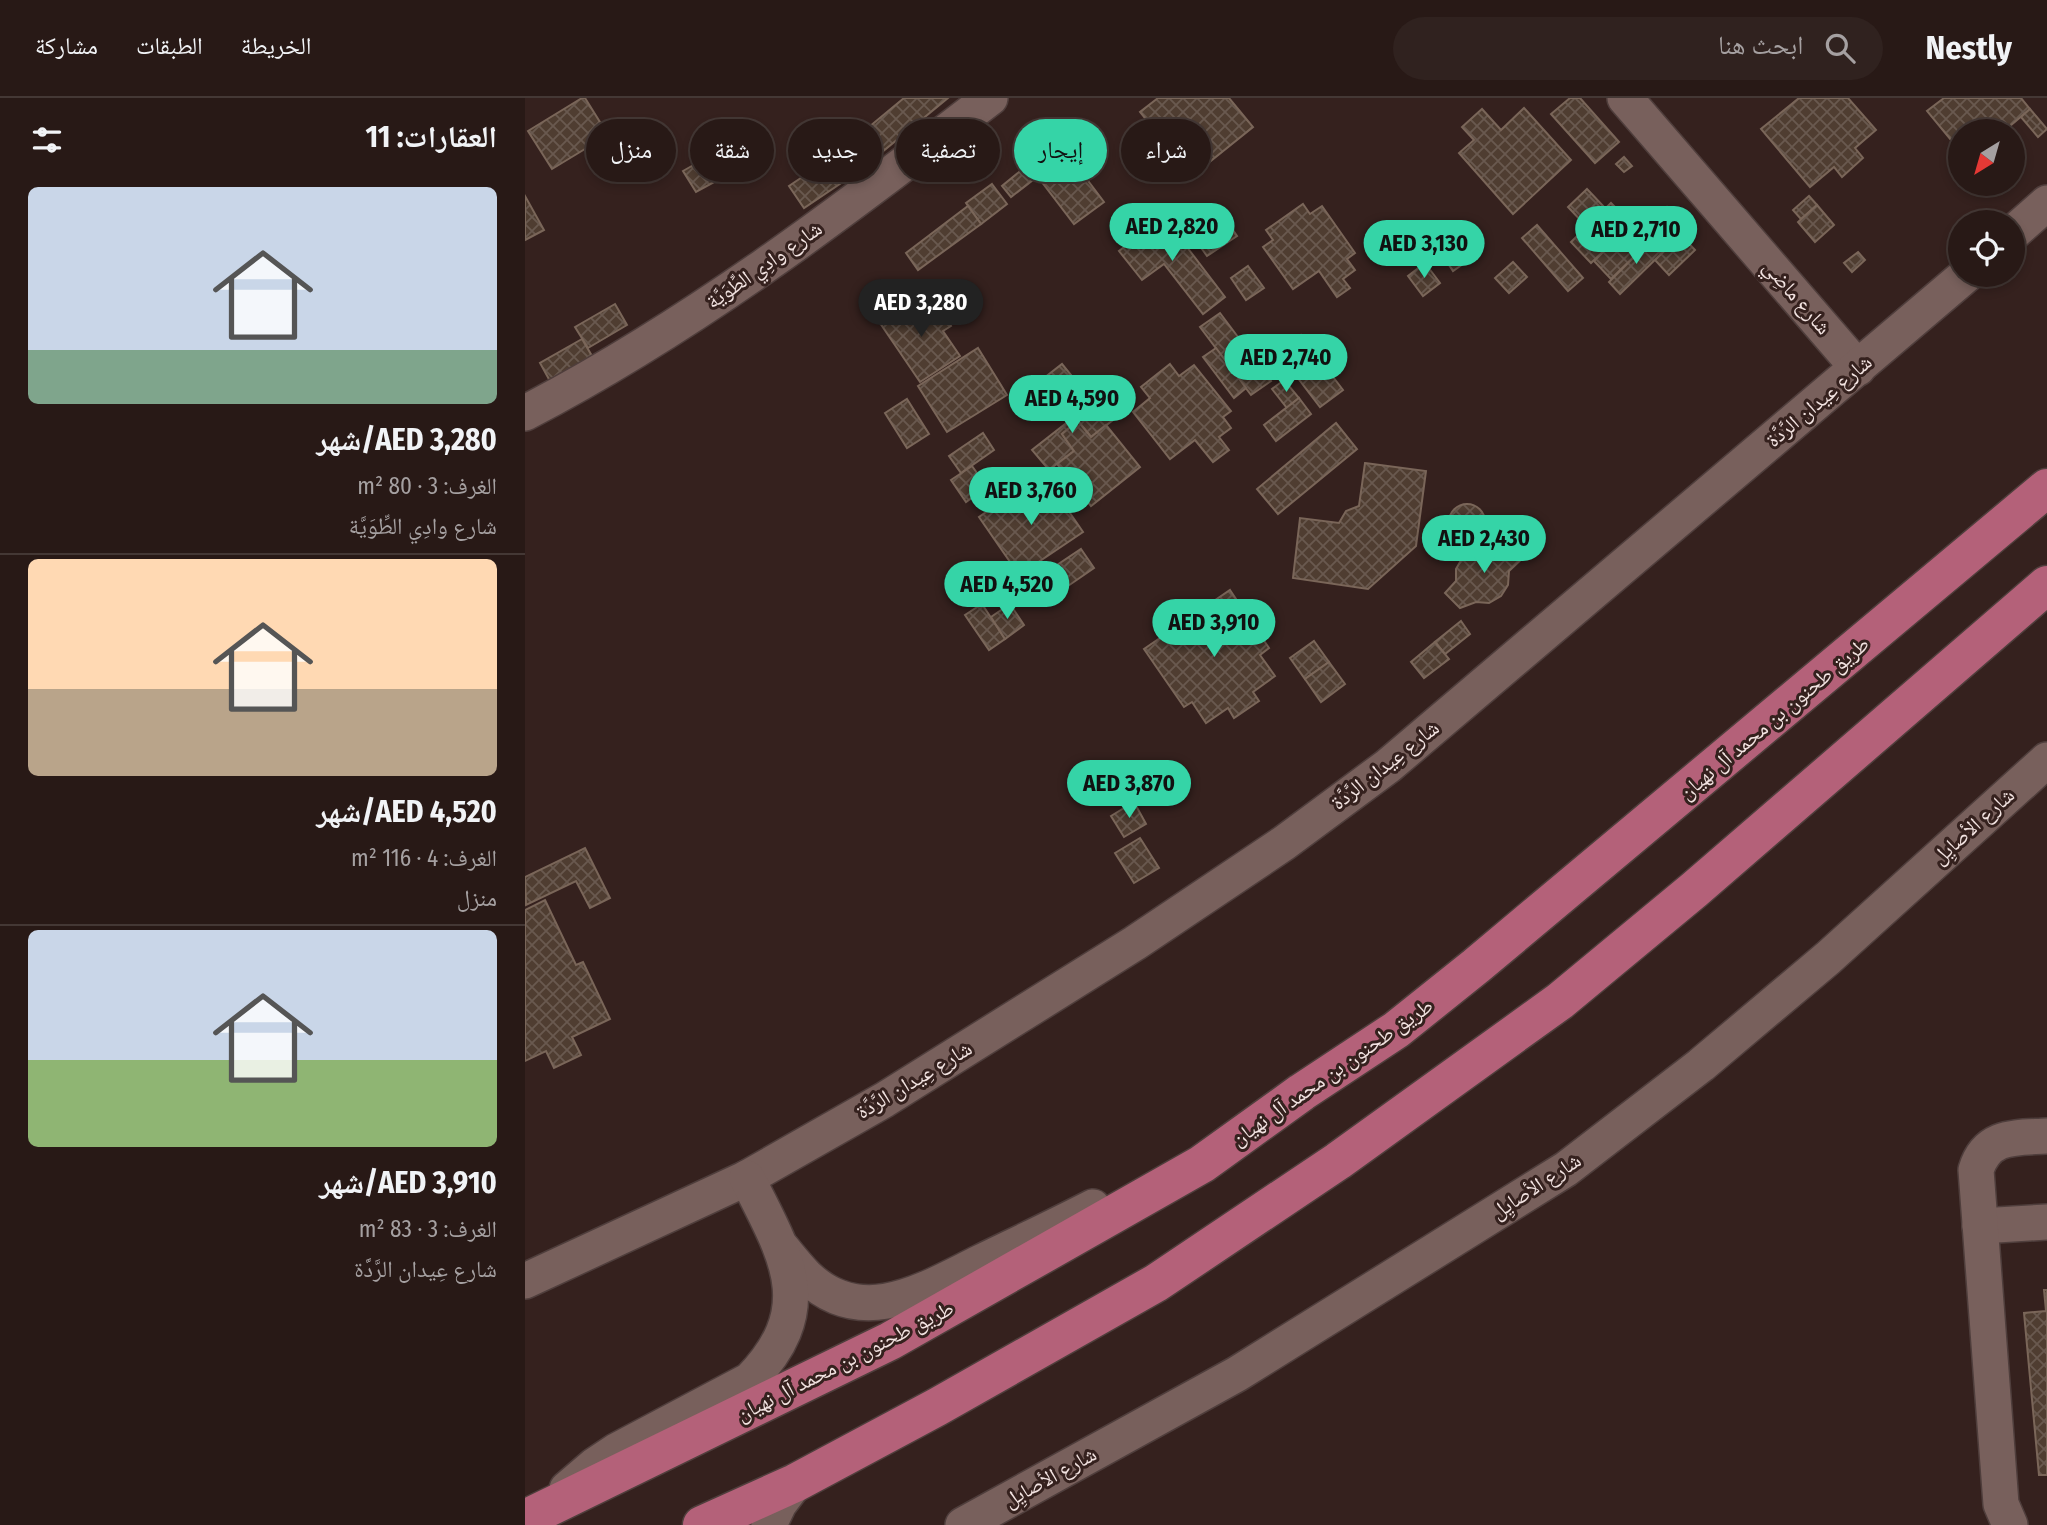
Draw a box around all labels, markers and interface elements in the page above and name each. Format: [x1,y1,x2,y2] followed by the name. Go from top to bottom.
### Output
[1393,17,1883,80] search box
[1925,28,2012,68] text: Nestly
[1821,29,1859,67] icon: search
[1718,30,1803,61] text: ابحث هنا
[35,32,98,60] text: مشاركة
[136,32,203,60] text: الطبقات
[241,32,311,60] text: الخريطة
[366,119,497,155] text: العقارات: 11
[586,119,676,182] chip: منزل
[690,119,774,182] chip: شقة
[788,119,882,182] chip: جديد
[896,119,1000,182] chip: تصفية
[1014,119,1107,182] chip: إيجار
[1121,119,1211,182] chip: شراء
[1948,119,2025,196] north arrow
[1948,119,2025,287] map controls
[28,121,66,159] icon: filters
[1092,204,1252,263] pin: AED 2,820
[1556,206,1716,266] pin: AED 2,710
[1948,210,2025,287] button: locate
[1126,212,1218,240] text: AED 2,820
[701,215,829,317] street label: شارع وادِي الطِّوَيَّة
[1591,215,1681,243] text: AED 2,710
[1344,220,1504,280] pin: AED 3,130
[1380,229,1468,257] text: AED 3,130
[200,232,326,358] icon: home
[1755,254,1837,342] street label: شارع ماضِي
[841,280,1001,339] pin: AED 3,280
[874,288,968,316] text: AED 3,280
[1206,334,1366,394] pin: AED 2,740
[1240,343,1332,371] text: AED 2,740
[1761,349,1877,453] street label: شارع عِيدان الرَّدَّة
[992,376,1152,435] pin: AED 4,590
[1025,384,1119,412] text: AED 4,590
[317,422,497,458] text: AED 3,280/شهر
[951,468,1111,527] pin: AED 3,760
[357,472,497,500] text: الغرف: 3 · 80 m²
[985,476,1077,504] text: AED 3,760
[349,512,497,540] text: شارع وادِي الطِّوَيَّة
[1404,516,1564,575] pin: AED 2,430
[1438,524,1530,552] text: AED 2,430
[927,561,1087,621] pin: AED 4,520
[960,570,1054,598] text: AED 4,520
[1134,600,1294,659] pin: AED 3,910
[200,604,326,730] icon: home
[1168,608,1260,636] text: AED 3,910
[1674,631,1874,805] street label: طريق طحنون بن محمد آل نهيان
[1326,715,1444,815] street label: شارع عِيدان الرَّدَّة
[1049,760,1209,820] pin: AED 3,870
[1083,769,1175,797] text: AED 3,870
[1926,782,2021,871] street label: شارع الأصايِل
[316,794,497,830] text: AED 4,520/شهر
[351,844,497,872] text: الغرف: 4 · 116 m²
[457,884,497,912] text: منزل
[200,975,326,1101] icon: home
[1226,992,1438,1152] street label: طريق طحنون بن محمد آل نهيان
[851,1035,977,1125] street label: شارع عِيدان الرَّدَّة
[1486,1147,1587,1226] street label: شارع الأصايِل
[319,1165,497,1201] text: AED 3,910/شهر
[359,1215,497,1243] text: الغرف: 3 · 83 m²
[354,1255,497,1283] text: شارع عِيدان الرَّدَّة
[732,1295,958,1427] street label: طريق طحنون بن محمد آل نهيان
[999,1441,1102,1515] street label: شارع الأصايِل

